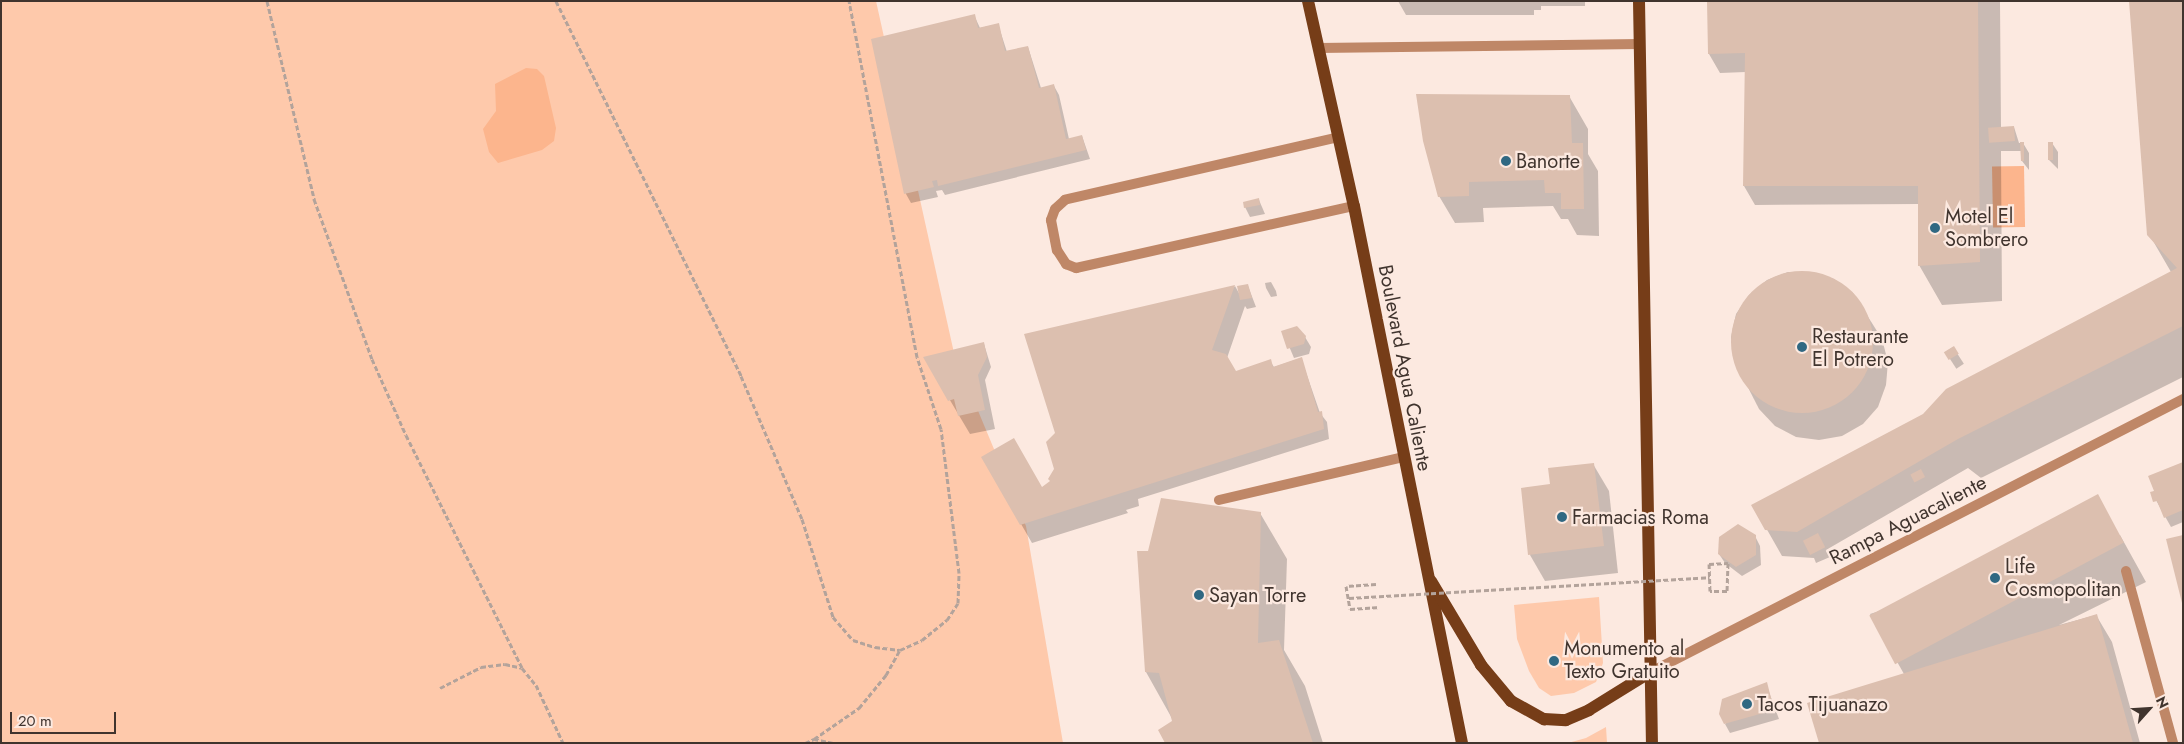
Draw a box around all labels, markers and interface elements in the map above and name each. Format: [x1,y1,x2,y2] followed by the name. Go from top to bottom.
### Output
[1516,149,1580,173] place label: Banorte
[1500,155,1512,167] marker: Banorte
[1945,205,2028,252] place label: Motel El Sombrero
[1929,222,1941,234] marker: Motel El Sombrero
[1373,263,1437,473] street label: Boulevard Agua Caliente
[1812,324,1909,371] place label: Restaurante El Potrero
[1796,341,1808,353] marker: Restaurante El Potrero
[1825,470,1991,570] street label: Rampa Aguacaliente
[1572,505,1709,529] place label: Farmacias Roma
[1556,511,1568,523] marker: Farmacias Roma
[2005,554,2121,601] place label: Life Cosmopolitan
[1989,572,2001,584] marker: Life Cosmopolitan
[1209,583,1306,607] place label: Sayan Torre
[1193,589,1205,601] marker: Sayan Torre
[1564,637,1684,684] place label: Monumento al Texto Gratuito
[1548,655,1560,667] marker: Monumento al Texto Gratuito
[2124,684,2174,734] north arrow
[1757,692,1888,716] place label: Tacos Tijuanazo
[2151,693,2174,712] text: N
[1741,698,1753,710] marker: Tacos Tijuanazo
[12,702,119,734] scale bar
[18,710,52,732] text: 20 m

